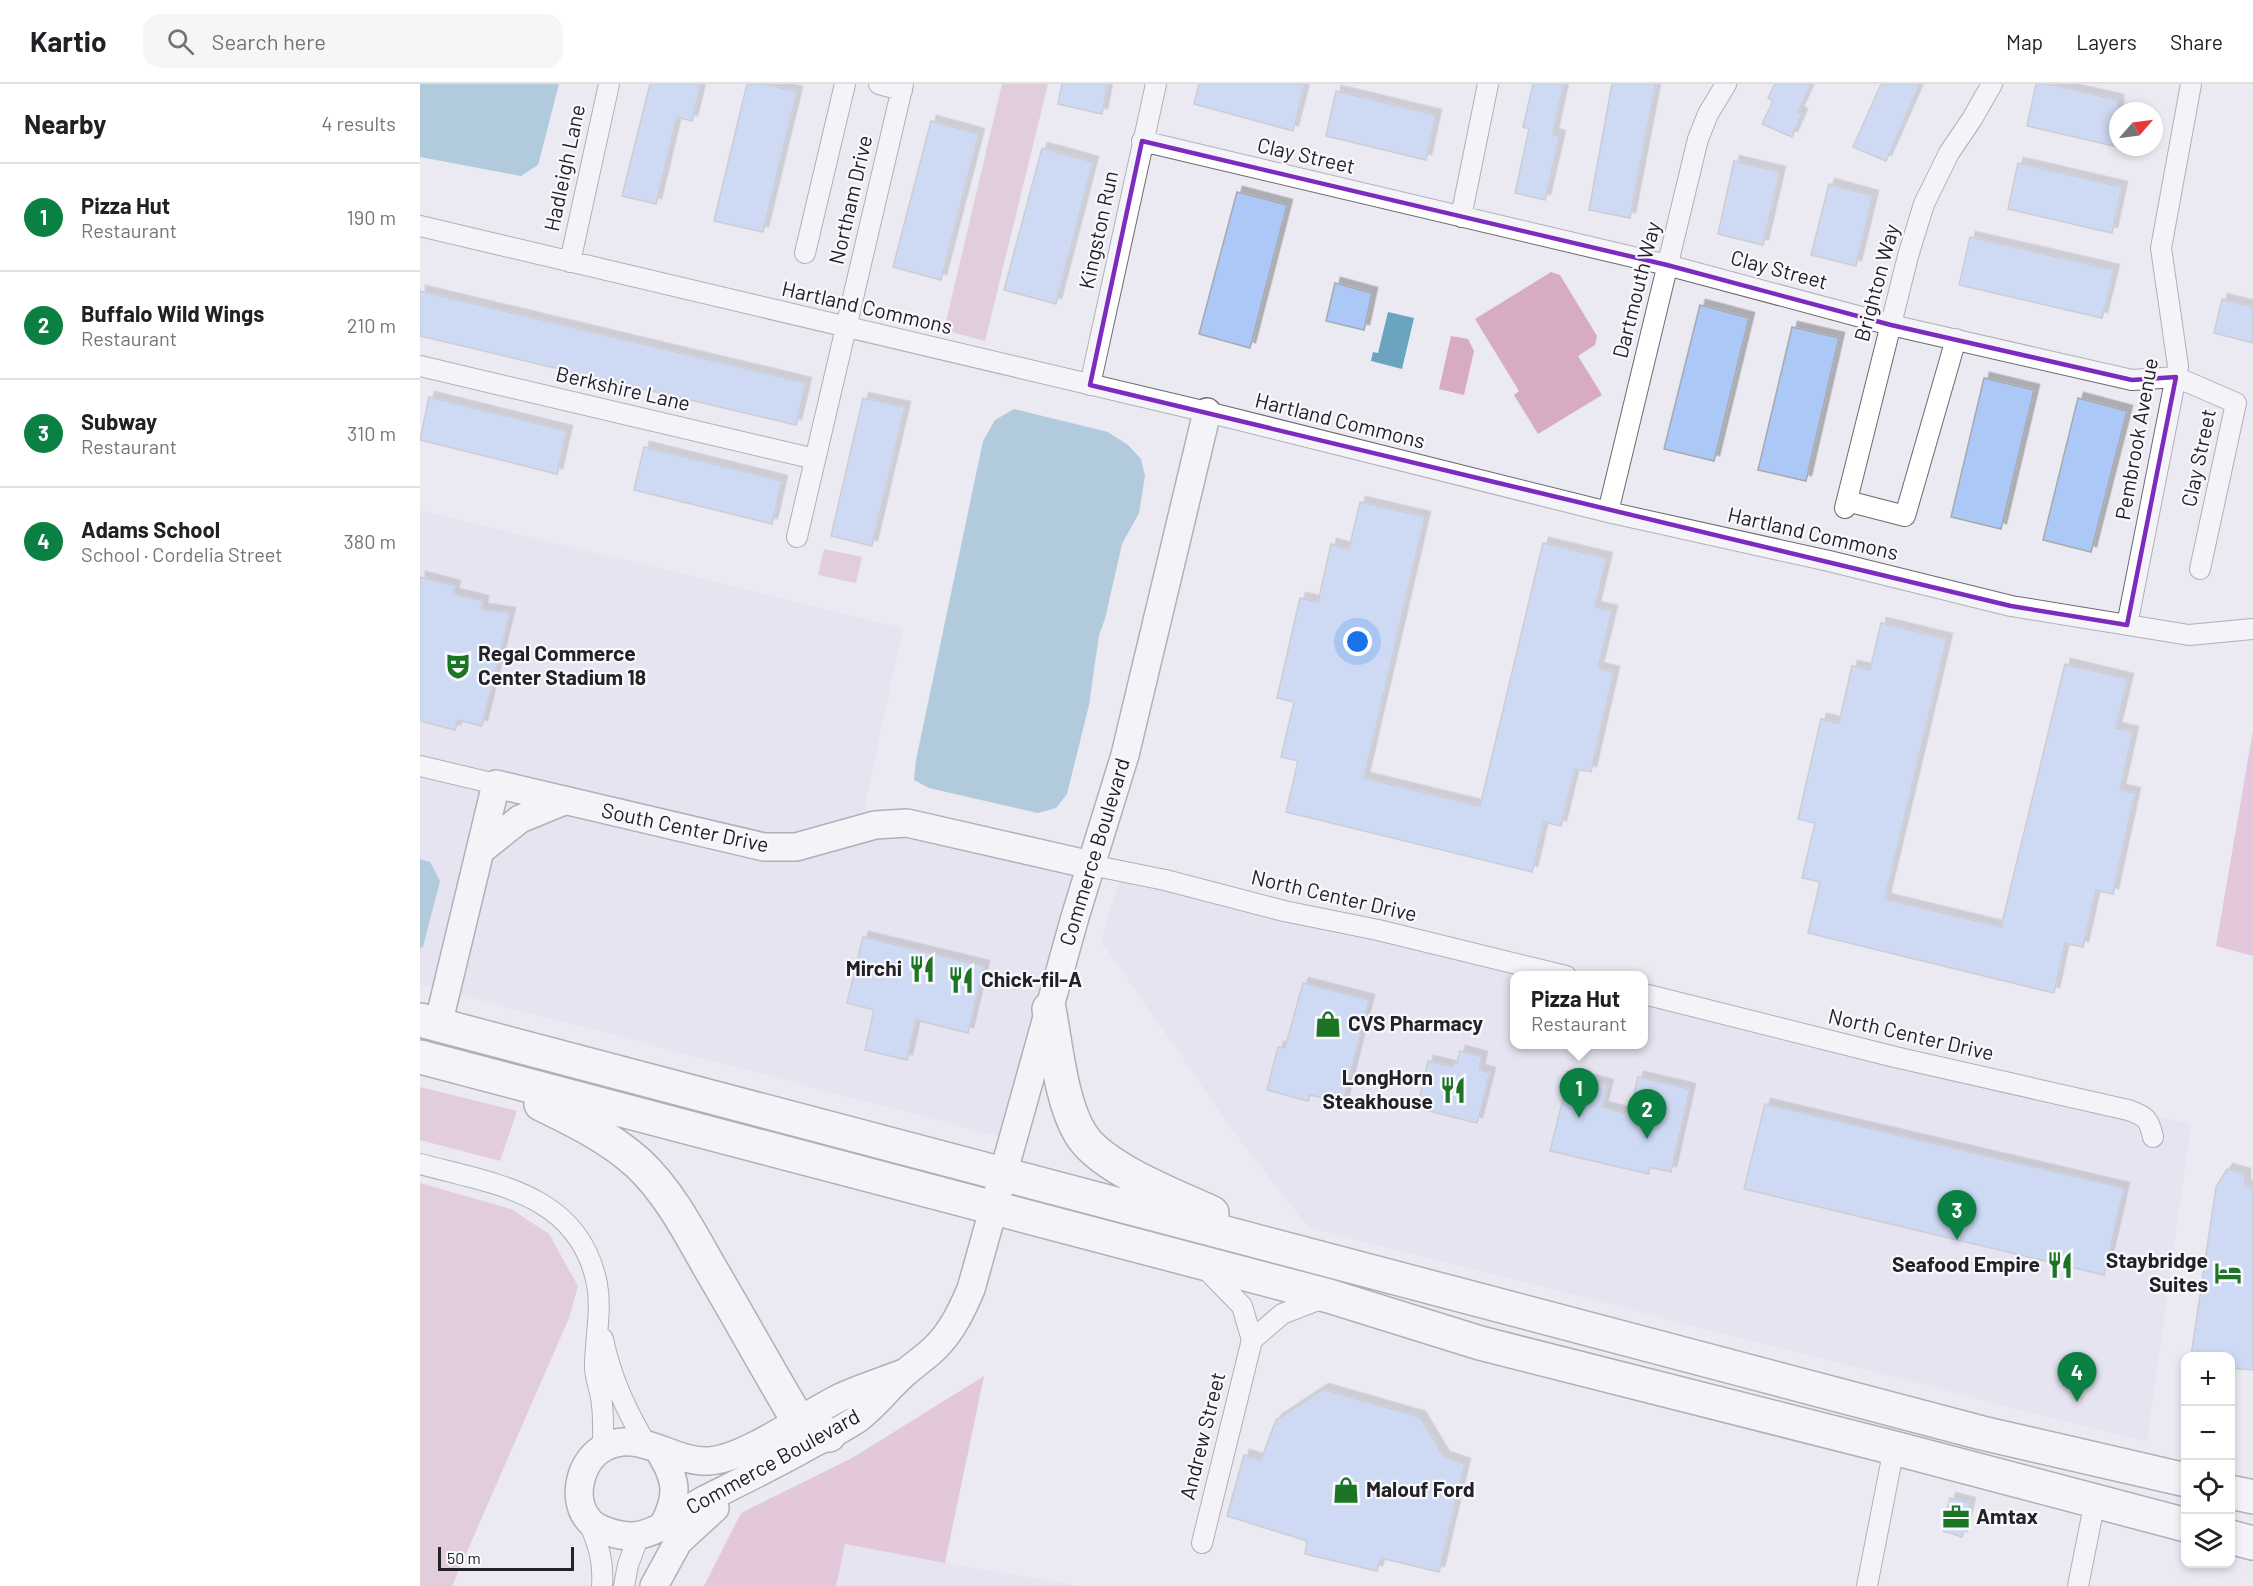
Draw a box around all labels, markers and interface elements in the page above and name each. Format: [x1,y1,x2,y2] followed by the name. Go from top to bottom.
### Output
[143,14,563,68] search box
[30,24,107,58] text: Kartio
[164,25,197,58] icon: search
[212,28,326,54] text: Search here
[2006,29,2043,54] text: Map
[2076,29,2137,54] text: Layers
[2170,29,2223,54] text: Share
[538,102,589,233] street label: Hadleigh Lane
[2109,102,2163,156] north arrow
[24,108,106,139] text: Nearby
[321,111,396,135] text: 4 results
[1255,131,1358,178] street label: Clay Street
[823,133,877,267] street label: Northam Drive
[1073,168,1122,291] street label: Kingston Run
[81,192,170,218] text: Pizza Hut
[40,205,47,229] text: 1
[347,205,396,229] text: 190 m
[81,218,177,242] text: Restaurant
[1606,218,1665,361] street label: Dartmouth Way
[1848,221,1903,344] street label: Brighton Way
[1728,244,1831,293] street label: Clay Street
[780,275,955,338] street label: Hartland Commons
[81,300,264,326] text: Buffalo Wild Wings
[38,313,49,337] text: 2
[347,313,396,337] text: 210 m
[81,326,177,350] text: Restaurant
[2109,356,2162,522] street label: Pembrook Avenue
[554,360,693,415] street label: Berkshire Lane
[1253,386,1428,453] street label: Hartland Commons
[2175,406,2220,509] street label: Clay Street
[81,408,157,434] text: Subway
[38,421,49,445] text: 3
[347,421,396,445] text: 310 m
[81,434,177,458] text: Restaurant
[1726,501,1901,564] street label: Hartland Commons
[81,516,220,542] text: Adams School
[37,529,50,553] text: 4
[343,529,396,553] text: 380 m
[81,542,283,566] text: School · Cordelia Street
[1343,627,1372,656] your location
[478,640,646,689] place label: Regal Commerce Center Stadium 18
[443,651,473,681] theatre icon: Regal Commerce Center Stadium 18
[1053,755,1134,948] street label: Commerce Boulevard
[599,797,771,856] street label: South Center Drive
[1249,863,1420,926] street label: North Center Drive
[907,954,937,984] restaurant icon: Mirchi
[846,955,902,980] place label: Mirchi
[946,965,976,995] restaurant icon: Chick-fil-A
[981,966,1082,991] place label: Chick-fil-A
[1510,971,1648,1049] popup
[1531,985,1620,1011] text: Pizza Hut
[1826,1002,1997,1065] street label: North Center Drive
[1313,1009,1343,1039] shop icon: CVS Pharmacy
[1348,1010,1484,1035] place label: CVS Pharmacy
[1531,1011,1627,1035] text: Restaurant
[1322,1064,1433,1113] place label: LongHorn Steakhouse
[1560,1068,1598,1118] pin: 1
[1438,1075,1468,1105] restaurant icon: LongHorn Steakhouse
[1628,1090,1666,1139] pin: 2
[1938,1190,1976,1240] pin: 3
[2106,1247,2208,1296] place label: Staybridge Suites
[2045,1250,2075,1280] restaurant icon: Seafood Empire
[1892,1251,2040,1276] place label: Seafood Empire
[2213,1258,2243,1288] hotel icon: Staybridge Suites
[2058,1352,2096,1402] pin: 4
[2181,1352,2235,1568] map controls
[2181,1352,2235,1406] button: +
[1174,1369,1229,1502] street label: Andrew Street
[681,1403,864,1519] street label: Commerce Boulevard
[2181,1406,2235,1460] button: −
[2181,1460,2235,1514] button: locate
[1331,1475,1361,1505] shop icon: Malouf Ford
[1366,1476,1475,1501] place label: Malouf Ford
[1941,1502,1971,1532] office icon: Amtax
[1976,1503,2038,1528] place label: Amtax
[2181,1514,2235,1568] button: layers
[438,1544,574,1572] scale bar
[447,1548,481,1567] text: 50 m

